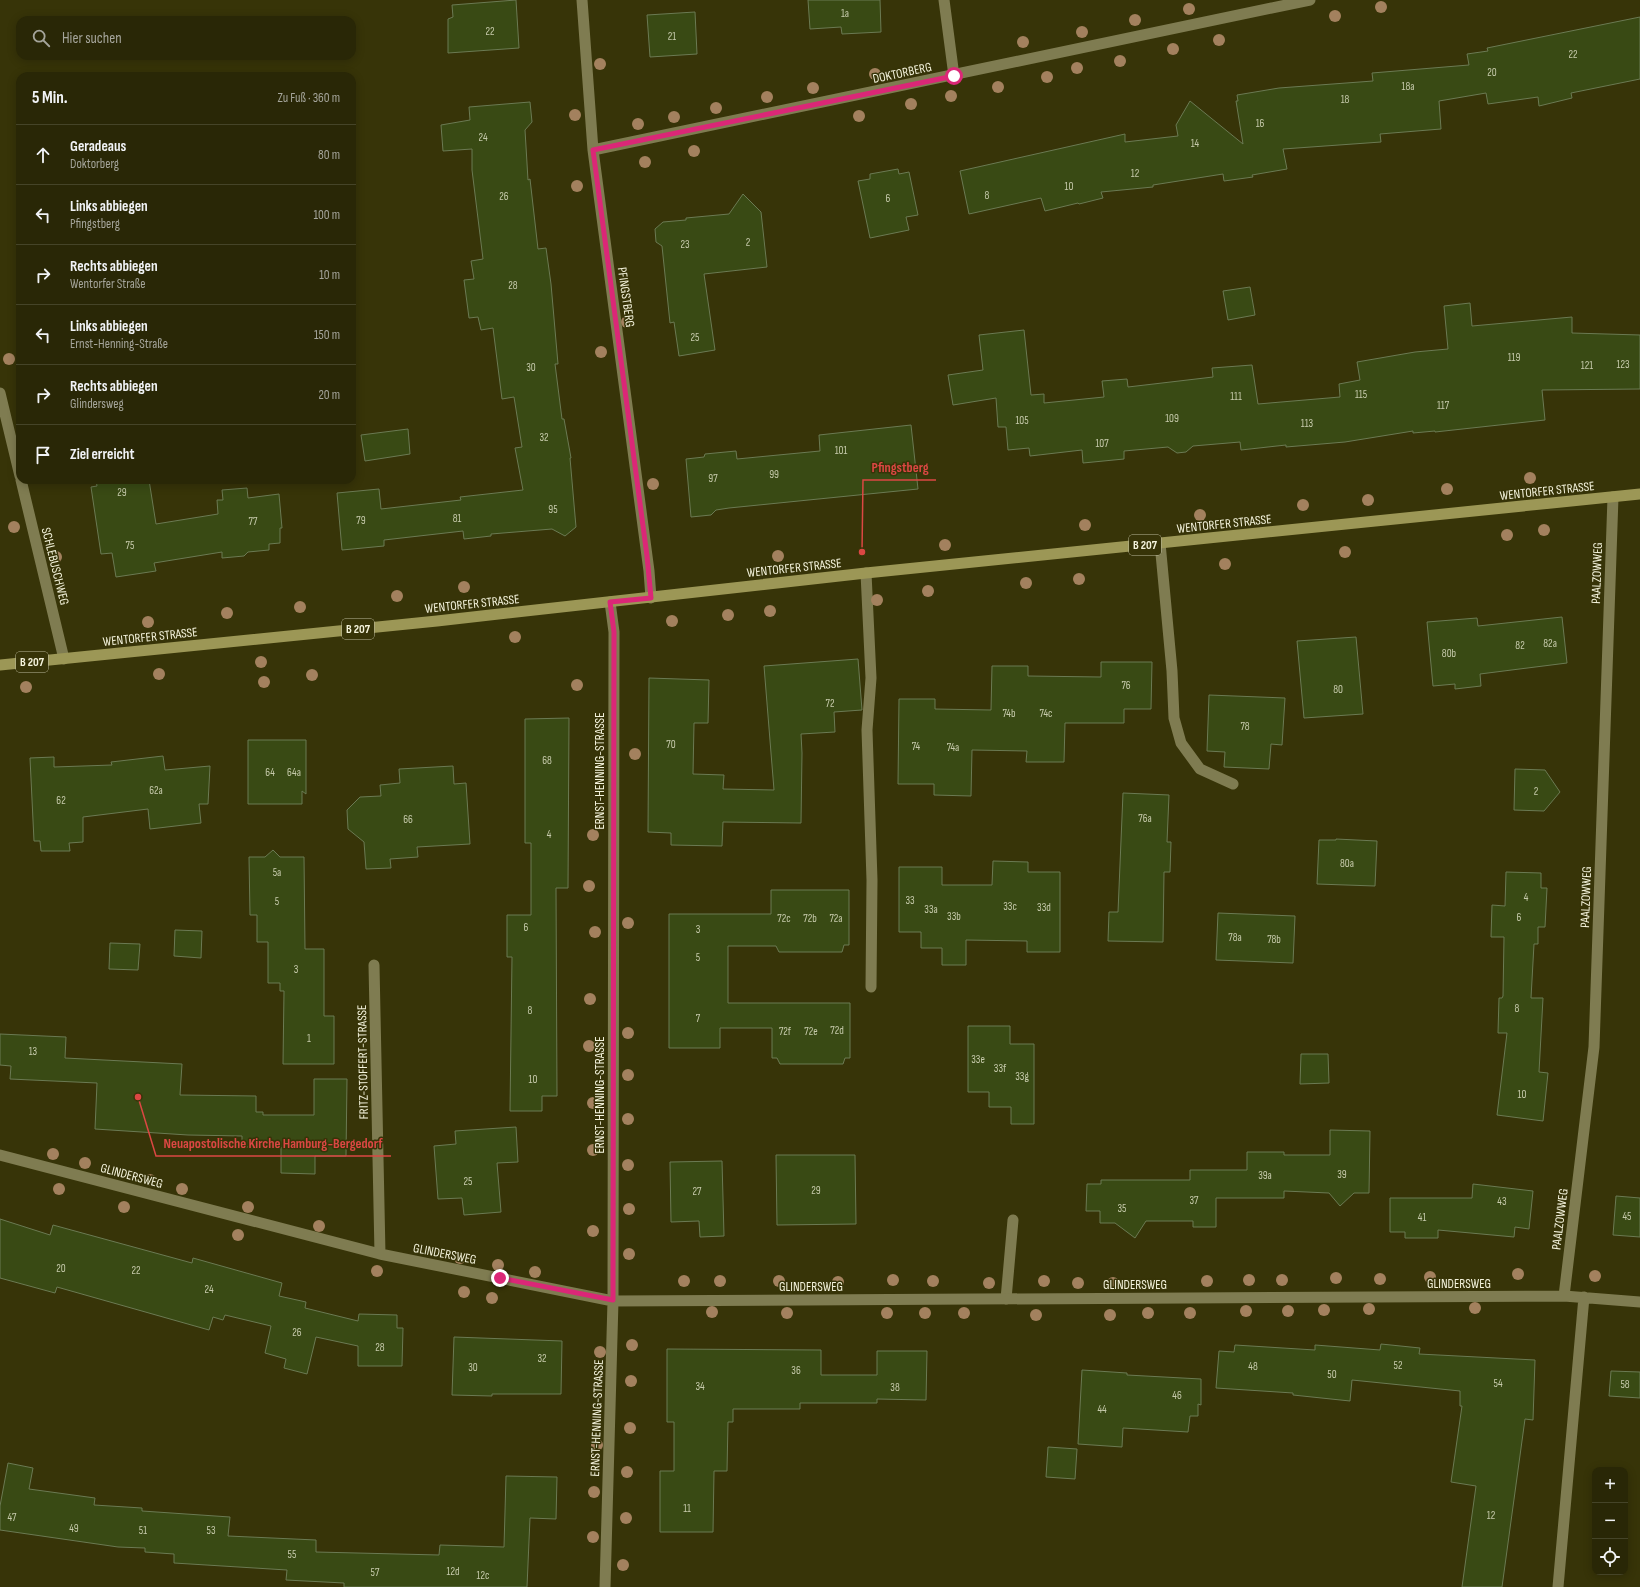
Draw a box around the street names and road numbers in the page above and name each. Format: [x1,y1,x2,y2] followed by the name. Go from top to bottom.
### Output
[871,59,933,87] street label: DOKTORBERG
[614,266,638,328] street label: PFINGSTBERG
[1499,478,1595,504] street label: WENTORFER STRASSE
[1176,511,1272,537] street label: WENTORFER STRASSE
[38,526,72,607] street label: SCHLEBUSCHWEG
[1129,535,1161,555] road number: B 207
[1588,542,1606,604] street label: PAALZOWWEG
[746,555,842,581] street label: WENTORFER STRASSE
[424,591,520,617] street label: WENTORFER STRASSE
[342,619,374,639] road number: B 207
[102,624,198,650] street label: WENTORFER STRASSE
[16,652,48,672] road number: B 207
[592,712,608,830] street label: ERNST-HENNING-STRASSE
[1577,866,1595,928] street label: PAALZOWWEG
[354,1005,372,1119] street label: FRITZ-STOFFERT-STRASSE
[592,1036,608,1154] street label: ERNST-HENNING-STRASSE
[99,1160,165,1192] street label: GLINDERSWEG
[1548,1188,1572,1251] street label: PAALZOWWEG
[412,1240,478,1268] street label: GLINDERSWEG
[1427,1276,1491,1292] street label: GLINDERSWEG
[1103,1277,1167,1293] street label: GLINDERSWEG
[779,1279,843,1295] street label: GLINDERSWEG
[587,1359,607,1477] street label: ERNST-HENNING-STRASSE

